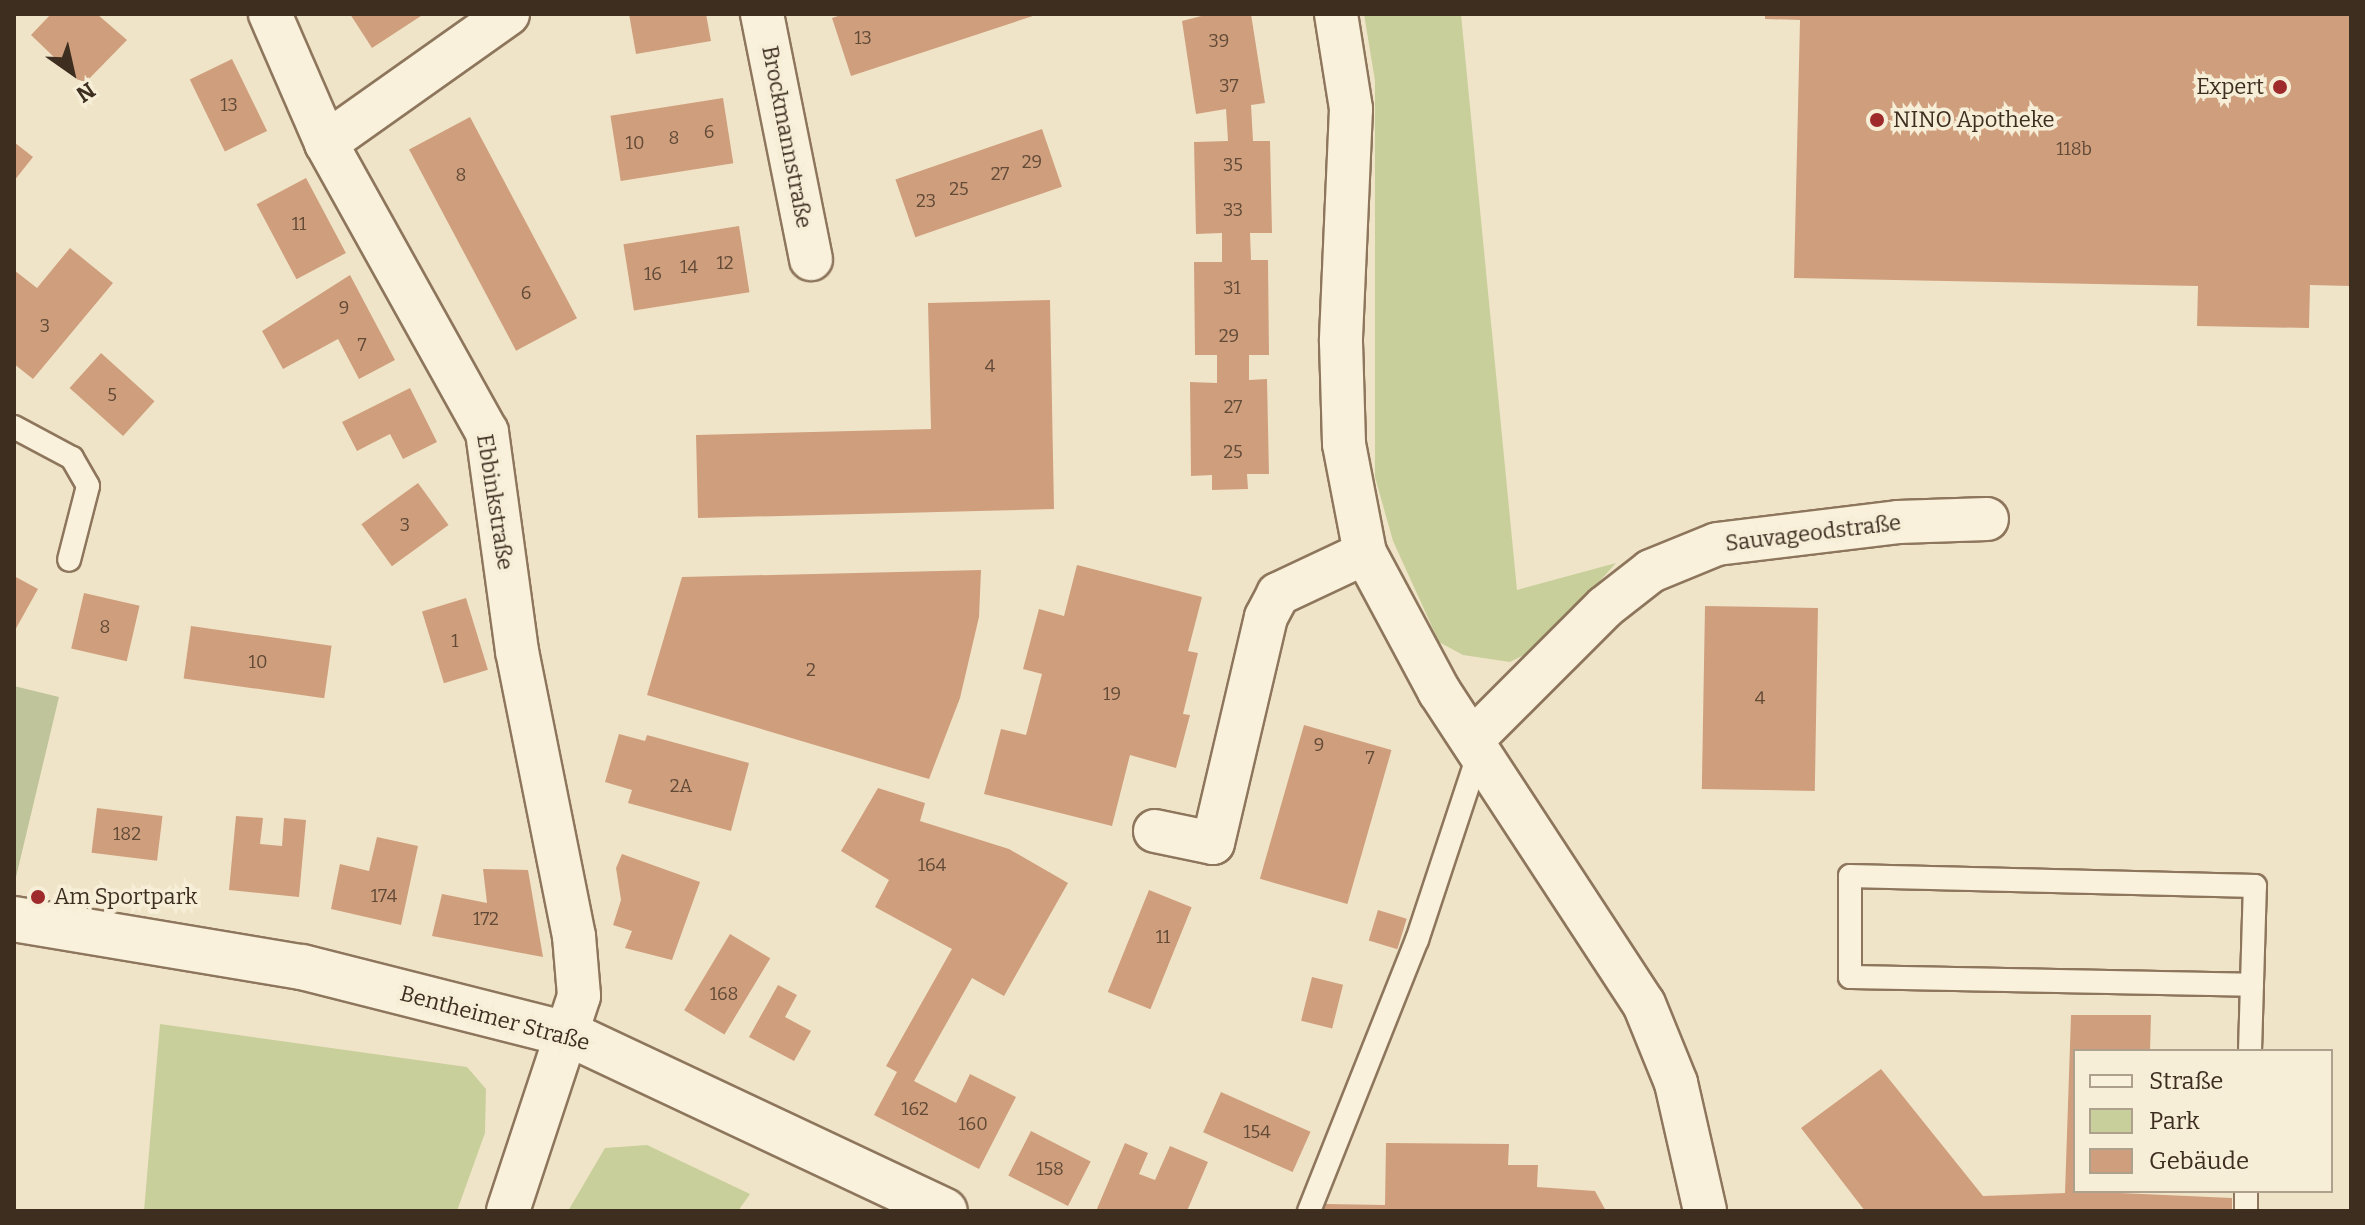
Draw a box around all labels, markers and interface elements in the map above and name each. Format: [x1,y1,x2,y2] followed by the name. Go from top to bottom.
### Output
[854,27,872,49] house number: 13
[1209,30,1229,52] house number: 39
[32,32,112,112] north arrow
[756,44,818,230] street label: Brockmannstraße
[2196,74,2264,100] place label: Expert
[1219,75,1239,97] house number: 37
[71,76,100,108] text: N
[2271,78,2289,96] marker: Expert
[220,94,238,116] house number: 13
[1893,107,2055,133] place label: NINO Apotheke
[1868,111,1886,129] marker: NINO Apotheke
[704,121,714,143] house number: 6
[669,127,679,149] house number: 8
[626,132,644,154] house number: 10
[2056,138,2092,160] house number: 118b
[1022,151,1042,173] house number: 29
[1223,154,1243,176] house number: 35
[991,163,1009,185] house number: 27
[456,164,466,186] house number: 8
[949,178,969,200] house number: 25
[916,190,936,212] house number: 23
[1223,199,1243,221] house number: 33
[292,213,306,235] house number: 11
[716,252,734,274] house number: 12
[680,256,698,278] house number: 14
[644,263,662,285] house number: 16
[1223,277,1241,299] house number: 31
[521,282,531,304] house number: 6
[339,297,349,319] house number: 9
[40,315,50,337] house number: 3
[1219,325,1239,347] house number: 29
[357,334,367,356] house number: 7
[985,355,995,377] house number: 4
[107,384,117,406] house number: 5
[1224,396,1242,418] house number: 27
[471,432,519,572] street label: Ebbinkstraße
[1223,441,1243,463] house number: 25
[1724,509,1902,557] street label: Sauvageodstraße
[400,514,410,536] house number: 3
[100,616,110,638] house number: 8
[451,630,459,652] house number: 1
[249,651,267,673] house number: 10
[806,659,816,681] house number: 2
[1103,683,1121,705] house number: 19
[1755,687,1765,709] house number: 4
[1314,734,1324,756] house number: 9
[1365,747,1375,769] house number: 7
[670,775,692,797] house number: 2A
[113,823,141,845] house number: 182
[918,854,946,876] house number: 164
[54,884,197,910] place label: Am Sportpark
[371,885,397,907] house number: 174
[29,888,47,906] marker: Am Sportpark
[473,908,499,930] house number: 172
[1156,926,1170,948] house number: 11
[397,980,593,1056] street label: Bentheimer Straße
[710,983,738,1005] house number: 168
[2073,1049,2333,1193] legend
[2149,1067,2223,1095] text: Straße
[901,1098,929,1120] house number: 162
[2149,1107,2200,1135] text: Park
[958,1113,988,1135] house number: 160
[1243,1121,1271,1143] house number: 154
[2149,1147,2249,1175] text: Gebäude
[1036,1158,1064,1180] house number: 158

